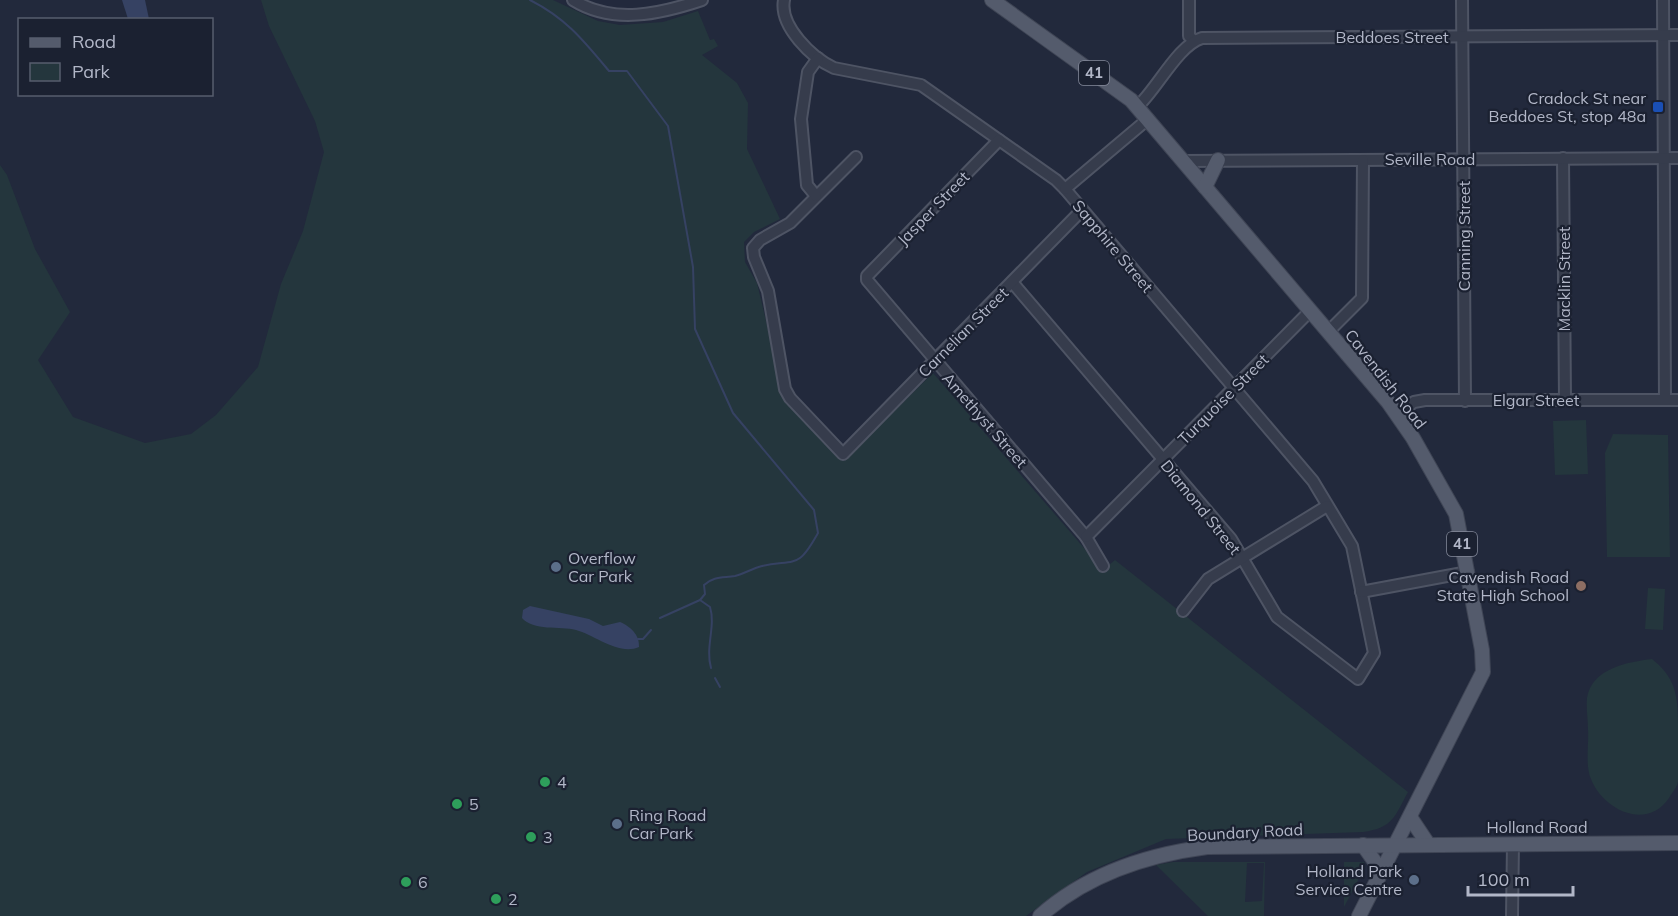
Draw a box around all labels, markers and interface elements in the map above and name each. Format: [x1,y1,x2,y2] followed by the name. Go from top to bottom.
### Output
[18,18,213,96] legend
[1336,27,1449,47] street label: Beddoes Street
[72,30,116,53] text: Road
[72,60,111,83] text: Park
[1079,61,1109,85] road number: 41
[1489,88,1646,126] place label: Cradock St near Beddoes St, stop 48a
[1651,100,1665,114] marker: Cradock St near Beddoes St, stop 48a
[1385,149,1475,169] street label: Seville Road
[893,166,974,249] street label: Jasper Street
[1454,180,1474,291] street label: Canning Street
[1068,196,1158,297] street label: Sapphire Street
[1554,226,1574,331] street label: Macklin Street
[914,283,1012,381] street label: Carnelian Street
[1341,325,1431,433] street label: Cavendish Road
[1173,349,1273,449] street label: Turquoise Street
[938,368,1032,472] street label: Amethyst Street
[1493,390,1580,410] street label: Elgar Street
[1157,456,1246,559] street label: Diamond Street
[1447,532,1477,556] road number: 41
[568,548,636,586] place label: Overflow Car Park
[549,560,563,574] marker: Overflow Car Park
[1437,567,1569,605] place label: Cavendish Road State High School
[1574,579,1588,593] marker: Cavendish Road State High School
[557,772,567,792] place label: 4
[538,775,552,789] marker: 4
[469,794,479,814] place label: 5
[450,797,464,811] marker: 5
[629,805,706,843] place label: Ring Road Car Park
[610,817,624,831] marker: Ring Road Car Park
[1487,817,1588,837] street label: Holland Road
[1187,819,1303,845] street label: Boundary Road
[543,827,553,847] place label: 3
[524,830,538,844] marker: 3
[1468,859,1573,897] scale bar
[1296,861,1403,899] place label: Holland Park Service Centre
[1477,868,1530,891] text: 100 m
[418,872,428,892] place label: 6
[1407,873,1421,887] marker: Holland Park Service Centre
[399,875,413,889] marker: 6
[508,889,518,909] place label: 2
[489,892,503,906] marker: 2

